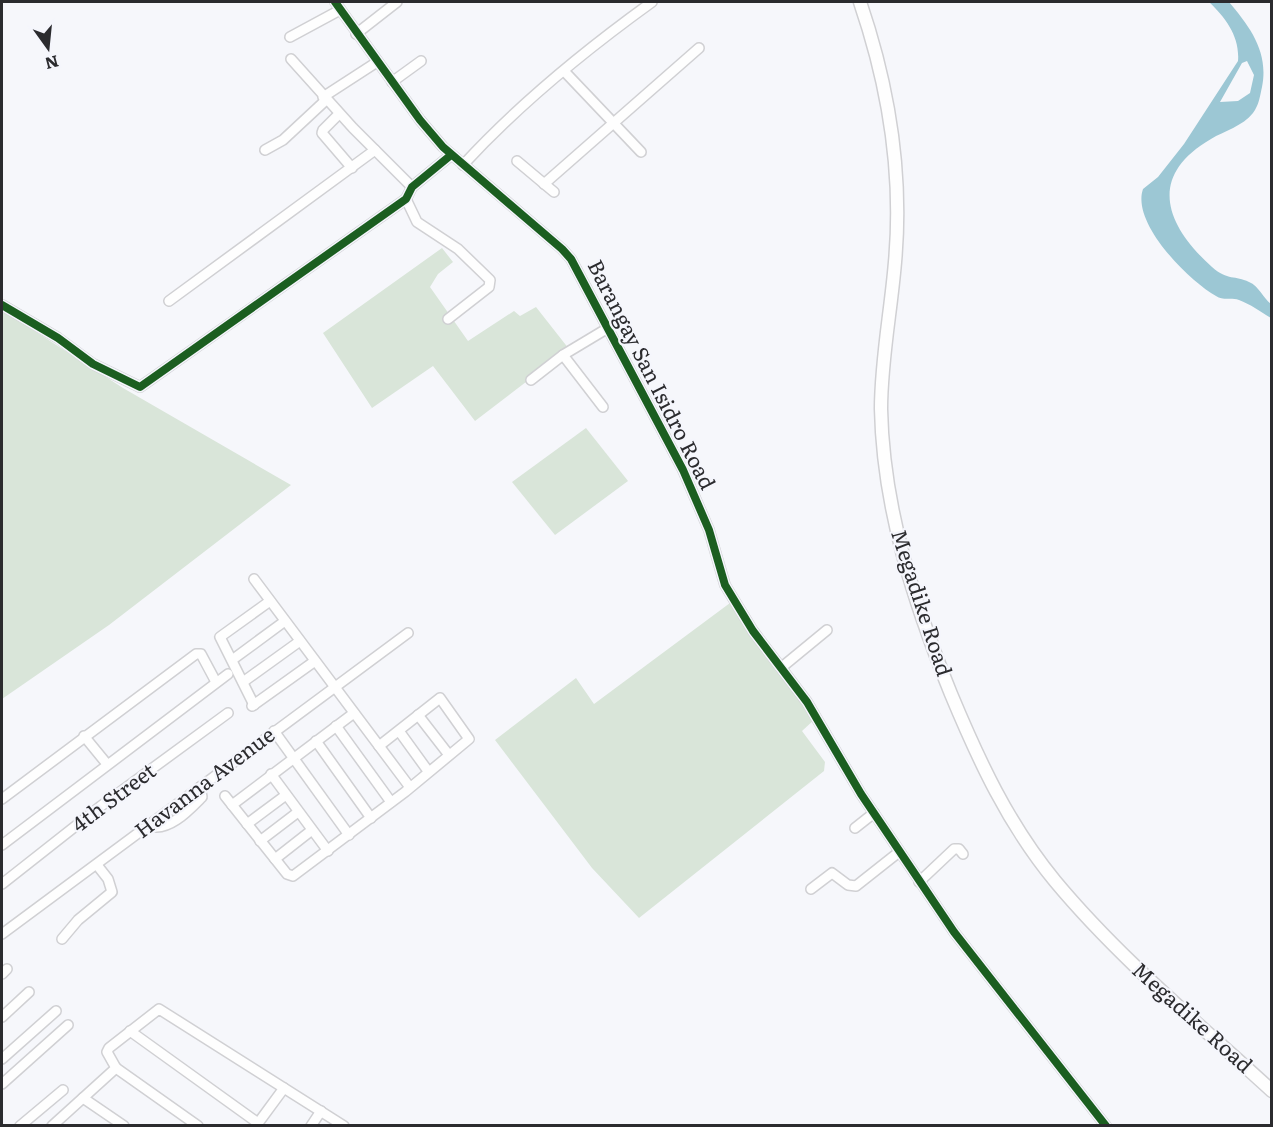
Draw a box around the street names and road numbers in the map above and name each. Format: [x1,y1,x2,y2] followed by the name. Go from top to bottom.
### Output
[582,253,725,494] street label: Barangay San Isidro Road
[885,525,962,680] street label: Megadike Road
[127,718,280,844] street label: Havanna Avenue
[64,754,161,838] street label: 4th Street
[1127,954,1261,1079] street label: Megadike Road

